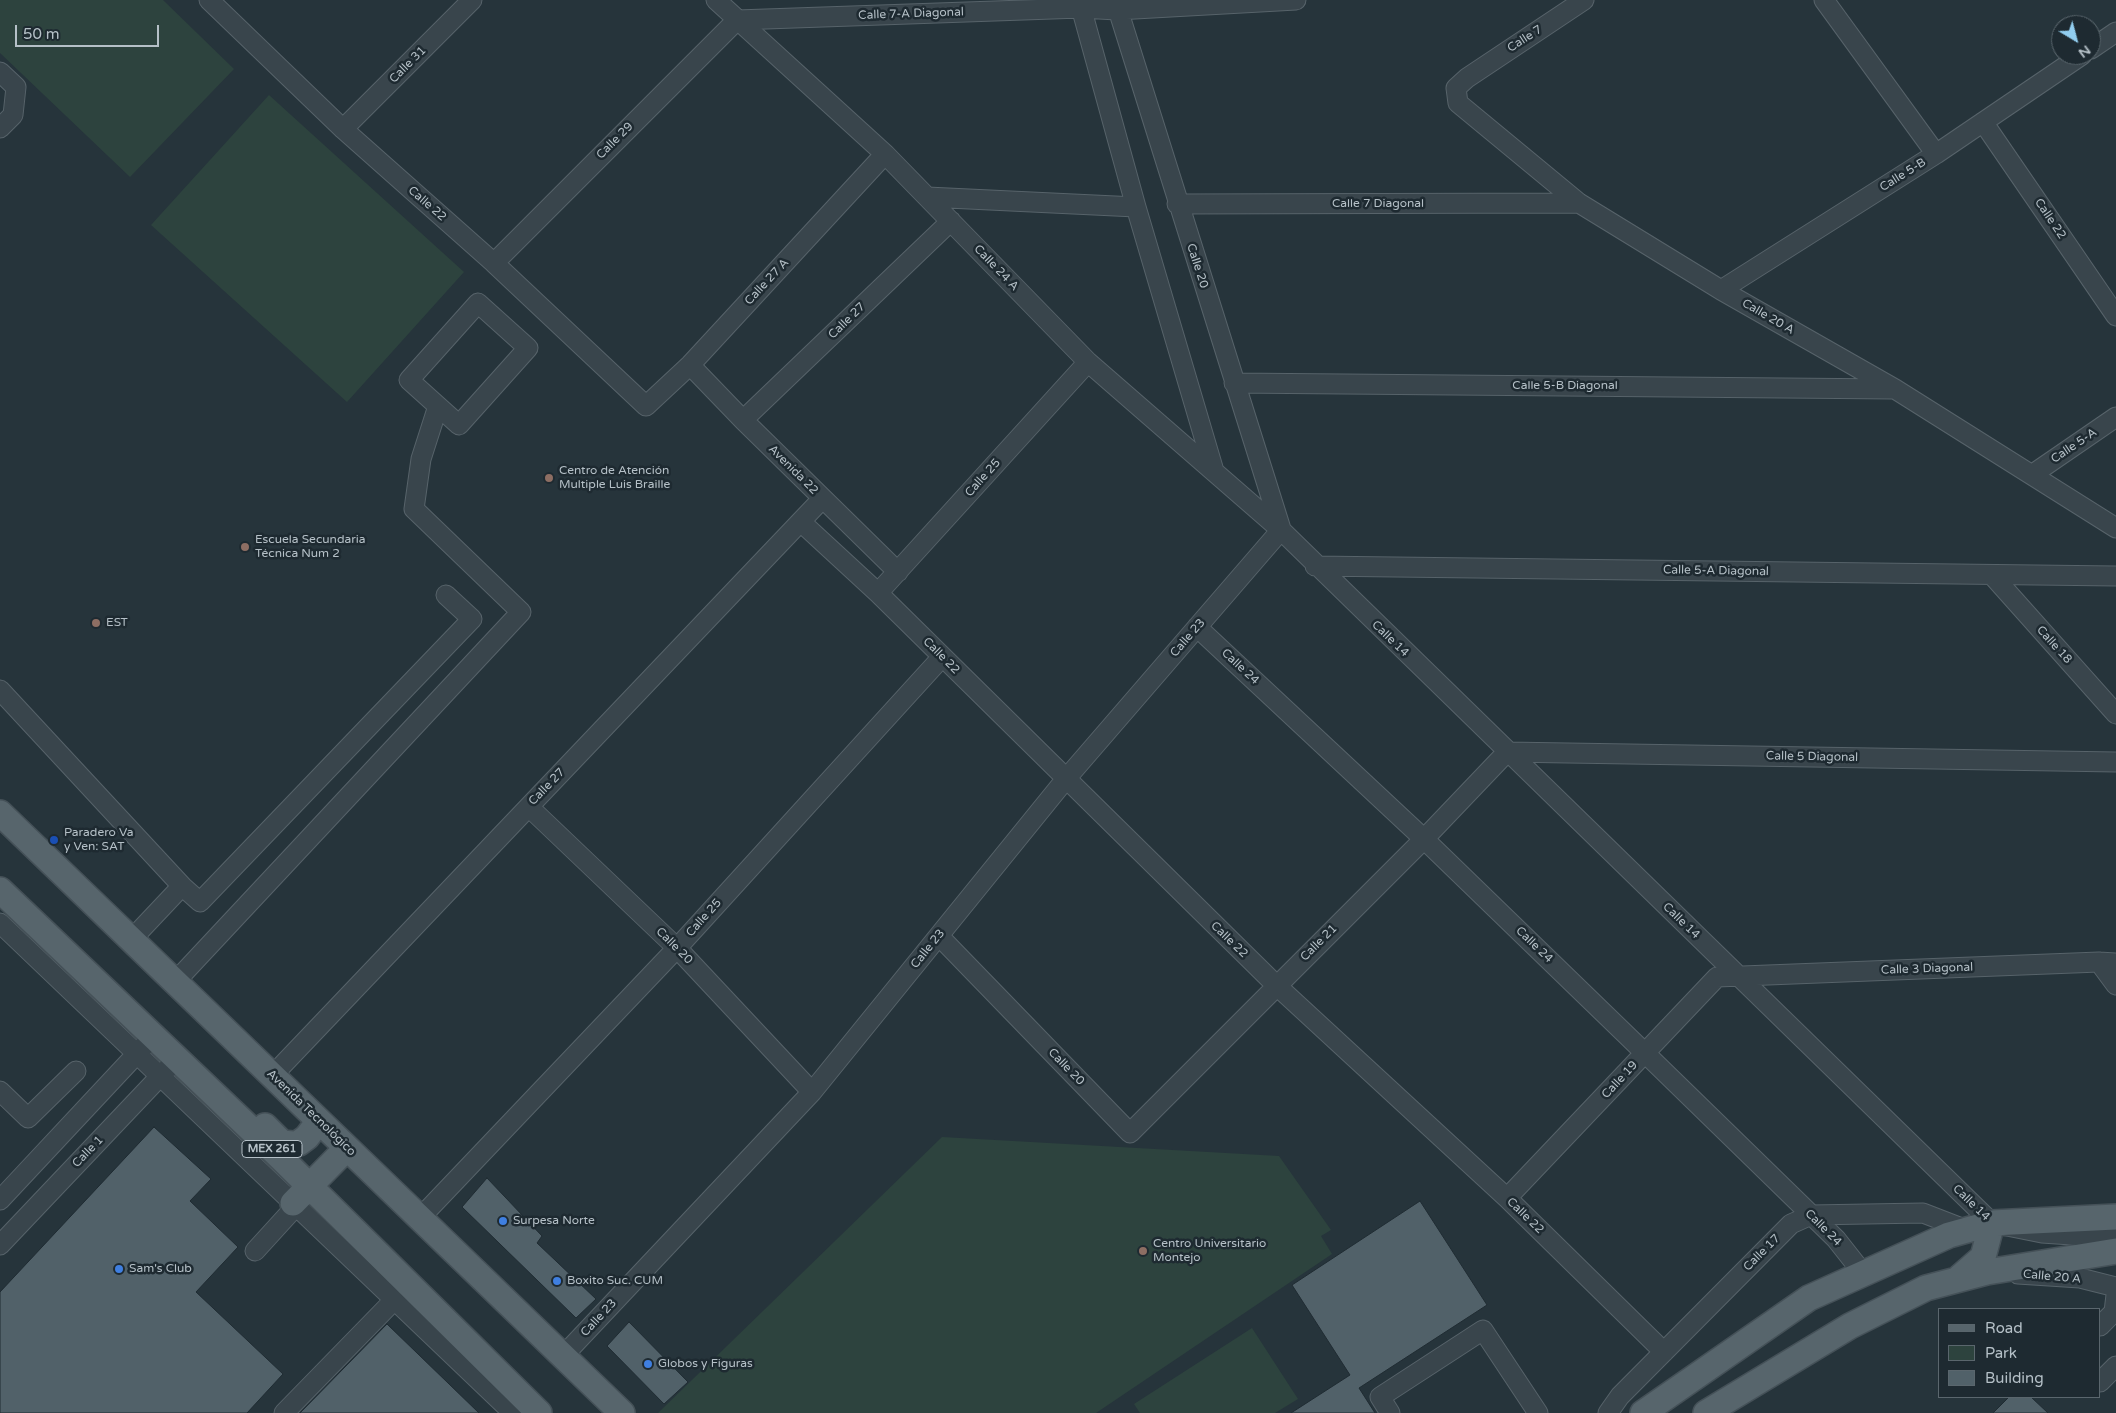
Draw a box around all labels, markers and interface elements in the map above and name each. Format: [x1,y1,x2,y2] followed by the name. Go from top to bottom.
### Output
[858,5,964,23] street label: Calle 7-A Diagonal
[18,15,161,47] scale bar
[2051,15,2101,65] north arrow
[1505,22,1545,56] street label: Calle 7
[23,25,60,43] text: 50 m
[2075,41,2094,62] text: N
[387,44,429,86] street label: Calle 31
[594,120,636,162] street label: Calle 29
[1877,155,1929,195] street label: Calle 5-B
[405,183,449,225] street label: Calle 22
[2031,196,2069,242] street label: Calle 22
[1332,197,1424,211] street label: Calle 7 Diagonal
[971,242,1021,294] street label: Calle 24 A
[1183,242,1211,290] street label: Calle 20
[742,256,792,308] street label: Calle 27 A
[1739,296,1797,338] street label: Calle 20 A
[825,300,869,342] street label: Calle 27
[1512,379,1618,393] street label: Calle 5-B Diagonal
[2048,425,2100,467] street label: Calle 5-A
[765,442,821,498] street label: Avenida 22
[962,456,1004,500] street label: Calle 25
[559,464,670,492] place label: Centro de Atención Multiple Luis Braille
[543,472,555,484] marker: Centro de Atención Multiple Luis Braille
[255,533,366,561] place label: Escuela Secundaria Técnica Num 2
[239,541,251,553] marker: Escuela Secundaria Técnica Num 2
[1663,563,1769,579] street label: Calle 5-A Diagonal
[106,616,128,630] place label: EST
[1167,616,1209,660] street label: Calle 23
[90,617,102,629] marker: EST
[1368,618,1412,660] street label: Calle 14
[2033,623,2075,667] street label: Calle 18
[920,635,962,677] street label: Calle 22
[1218,646,1262,688] street label: Calle 24
[1766,749,1858,765] street label: Calle 5 Diagonal
[526,765,568,809] street label: Calle 27
[64,826,133,854] place label: Paradero Va y Ven: SAT
[48,834,60,846] marker: Paradero Va y Ven: SAT
[683,896,725,940] street label: Calle 25
[1659,900,1703,942] street label: Calle 14
[1207,919,1251,961] street label: Calle 22
[1298,922,1340,964] street label: Calle 21
[1512,924,1556,966] street label: Calle 24
[653,925,695,967] street label: Calle 20
[908,927,948,971] street label: Calle 23
[1881,960,1973,978] street label: Calle 3 Diagonal
[1045,1045,1087,1089] street label: Calle 20
[1599,1058,1641,1102] street label: Calle 19
[264,1067,358,1159] street label: Avenida Tecnológico
[69,1133,107,1171] street label: Calle 1
[242,1140,302,1158] road number: MEX 261
[1949,1182,1993,1224] street label: Calle 14
[1503,1195,1547,1237] street label: Calle 22
[1802,1207,1844,1249] street label: Calle 24
[513,1214,595,1228] place label: Surpesa Norte
[497,1215,509,1227] marker: Surpesa Norte
[1741,1232,1783,1274] street label: Calle 17
[1153,1237,1266,1265] place label: Centro Universitario Montejo
[1137,1245,1149,1257] marker: Centro Universitario Montejo
[129,1262,192,1276] place label: Sam's Club
[113,1263,125,1275] marker: Sam's Club
[2022,1267,2082,1287] street label: Calle 20 A
[567,1274,663,1288] place label: Boxito Suc. CUM
[551,1275,563,1287] marker: Boxito Suc. CUM
[578,1296,620,1340] street label: Calle 23
[1938,1308,2101,1398] legend
[1985,1319,2023,1337] text: Road
[1985,1344,2017,1362] text: Park
[658,1357,753,1371] place label: Globos y Figuras
[642,1358,654,1370] marker: Globos y Figuras
[1985,1369,2044,1387] text: Building

